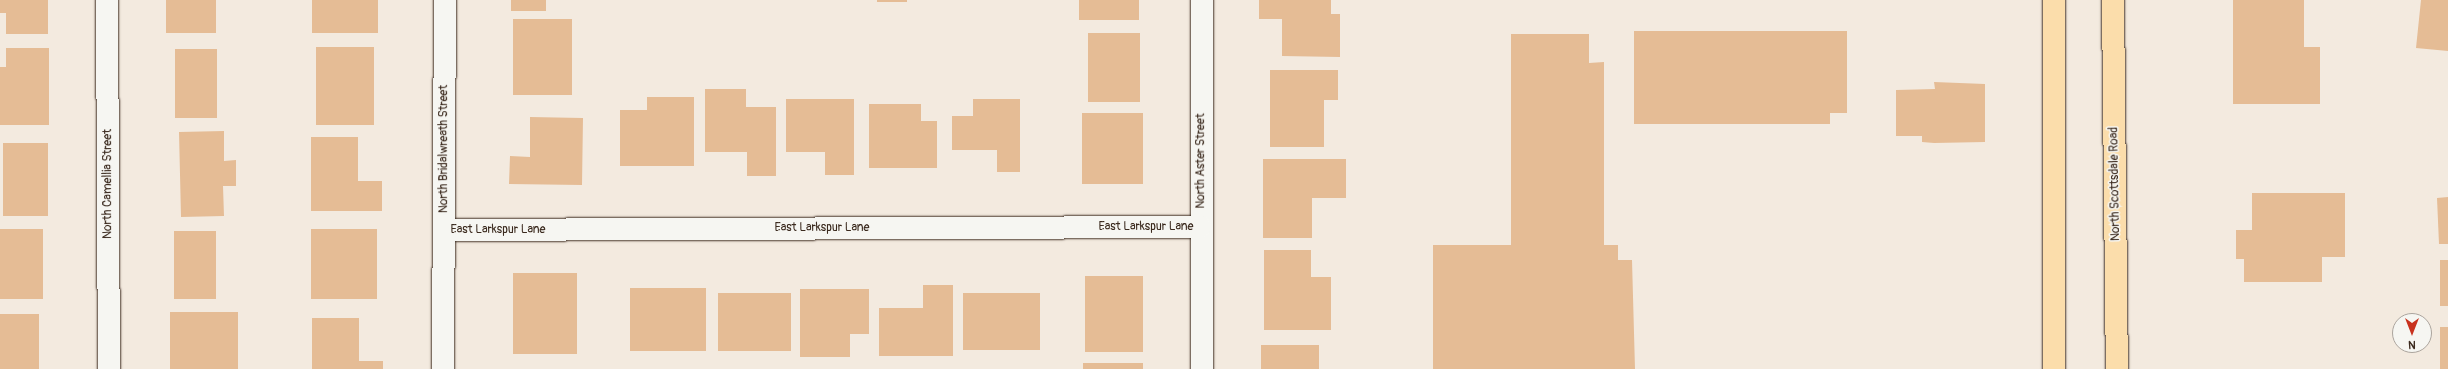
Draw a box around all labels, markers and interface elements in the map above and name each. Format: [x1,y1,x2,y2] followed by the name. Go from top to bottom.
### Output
[437,85,451,213] street label: North Bridalwreath Street
[1194,113,1208,209] street label: North Aster Street
[2107,127,2123,241] street label: North Scottsdale Road
[101,129,115,239] street label: North Camellia Street
[1099,220,1193,234] street label: East Larkspur Lane
[775,221,869,235] street label: East Larkspur Lane
[451,223,545,237] street label: East Larkspur Lane
[2392,313,2432,353] north arrow
[2408,338,2416,351] text: N

